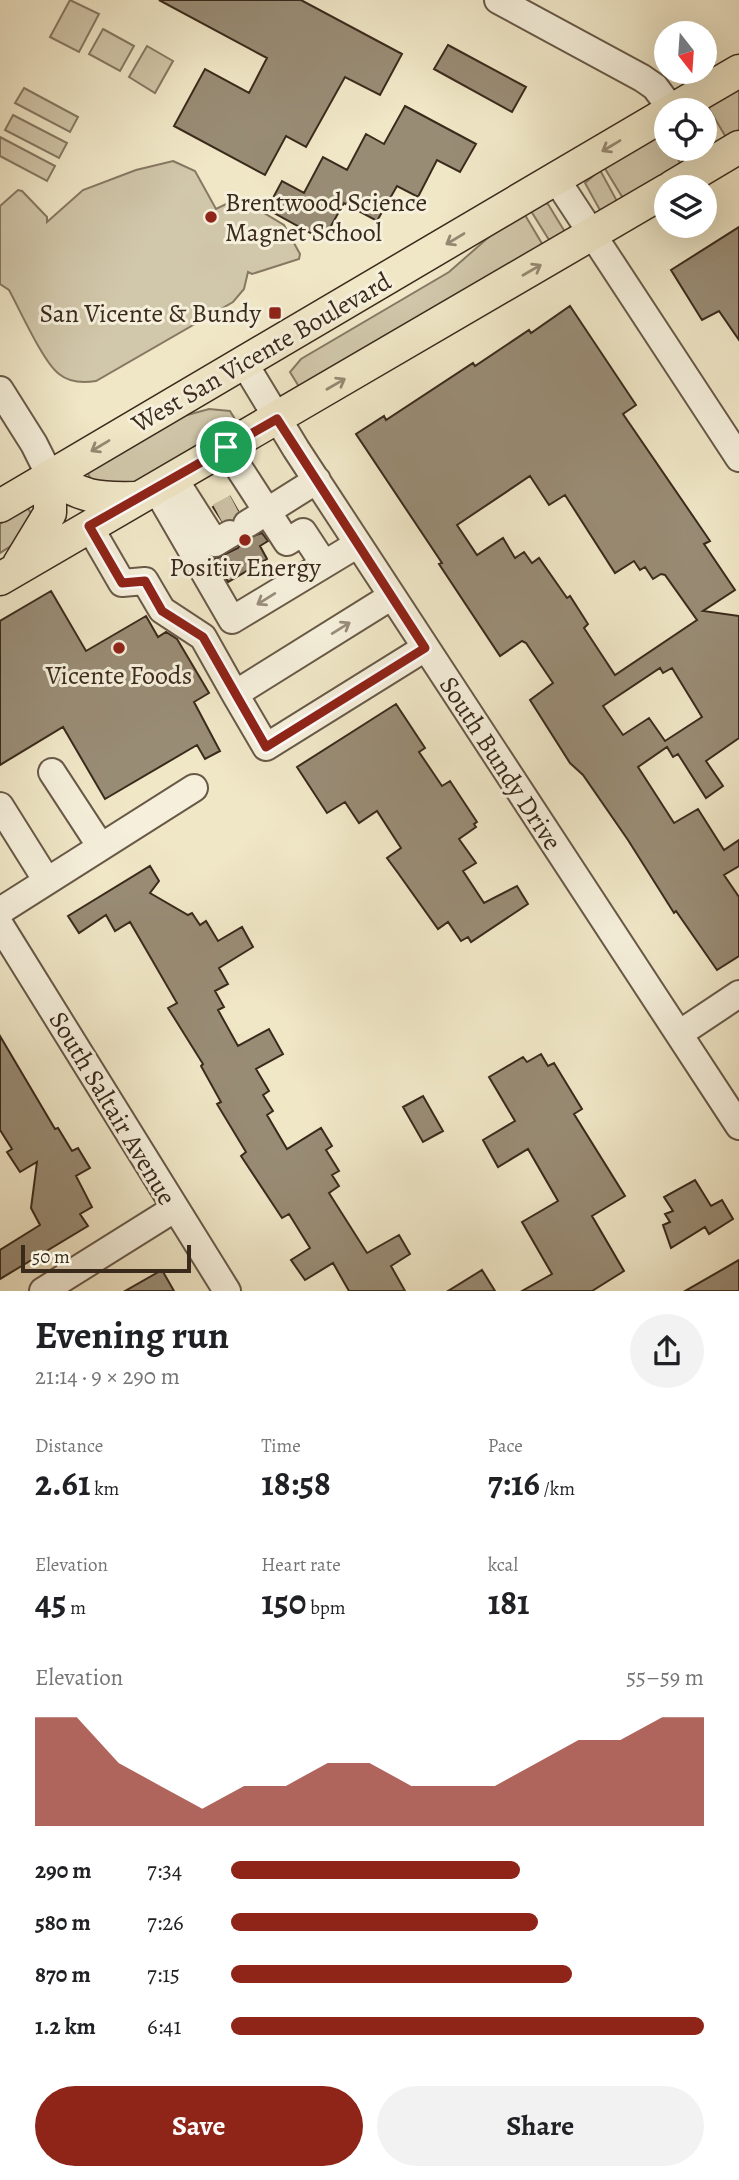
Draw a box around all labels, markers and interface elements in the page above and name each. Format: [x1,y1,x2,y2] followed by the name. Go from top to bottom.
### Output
[654,21,718,84] north arrow
[654,21,717,238] map controls
[654,98,717,161] button: locate
[602,139,622,153] one-way arrow
[654,175,717,238] button: layers
[225,185,427,250] place label: Brentwood Science Magnet School
[203,209,219,225] marker: Brentwood Science Magnet School
[446,232,466,246] one-way arrow
[522,262,542,276] one-way arrow
[124,264,397,442] street label: West San Vicente Boulevard
[39,296,261,331] place label: San Vicente & Bundy
[267,305,283,321] marker: San Vicente & Bundy
[325,377,345,391] one-way arrow
[196,417,256,477] pin
[207,428,245,466] icon: arrive
[90,440,111,453] one-way arrow
[237,532,253,548] marker: Positiv Energy
[169,550,321,585] place label: Positiv Energy
[256,593,276,607] one-way arrow
[331,620,351,634] one-way arrow
[111,640,127,656] marker: Vicente Foods
[45,658,192,693] place label: Vicente Foods
[431,670,570,857] street label: South Bundy Drive
[41,1005,184,1212] street label: South Saltair Avenue
[21,1242,191,1274] scale bar
[32,1244,70,1270] text: 50 m
[35,1309,229,1361] text: Evening run
[630,1314,704,1388] button: share
[35,1361,180,1392] text: 21:14 · 9 × 290 m
[35,1433,103,1459] text: Distance
[261,1433,301,1459] text: Time
[488,1433,523,1459] text: Pace
[35,1459,90,1507] text: 2.61
[261,1459,331,1507] text: 18:58
[488,1459,540,1507] text: 7:16
[90,1476,119,1502] text: km
[540,1476,575,1502] text: /km
[35,1552,108,1578] text: Elevation
[261,1552,341,1578] text: Heart rate
[488,1552,518,1578] text: kcal
[35,1578,66,1626] text: 45
[261,1578,306,1626] text: 150
[488,1578,530,1626] text: 181
[66,1595,86,1621] text: m
[306,1595,346,1621] text: bpm
[35,1662,123,1693] text: Elevation
[626,1662,704,1693] text: 55–59 m
[35,1855,92,1886] text: 290 m
[147,1855,182,1886] text: 7:34
[35,1907,91,1938] text: 580 m
[147,1907,184,1938] text: 7:26
[35,1959,91,1990] text: 870 m
[147,1959,180,1990] text: 7:15
[35,2011,96,2042] text: 1.2 km
[147,2011,181,2042] text: 6:41
[35,2086,363,2166] button: Save
[377,2086,704,2166] button: Share

